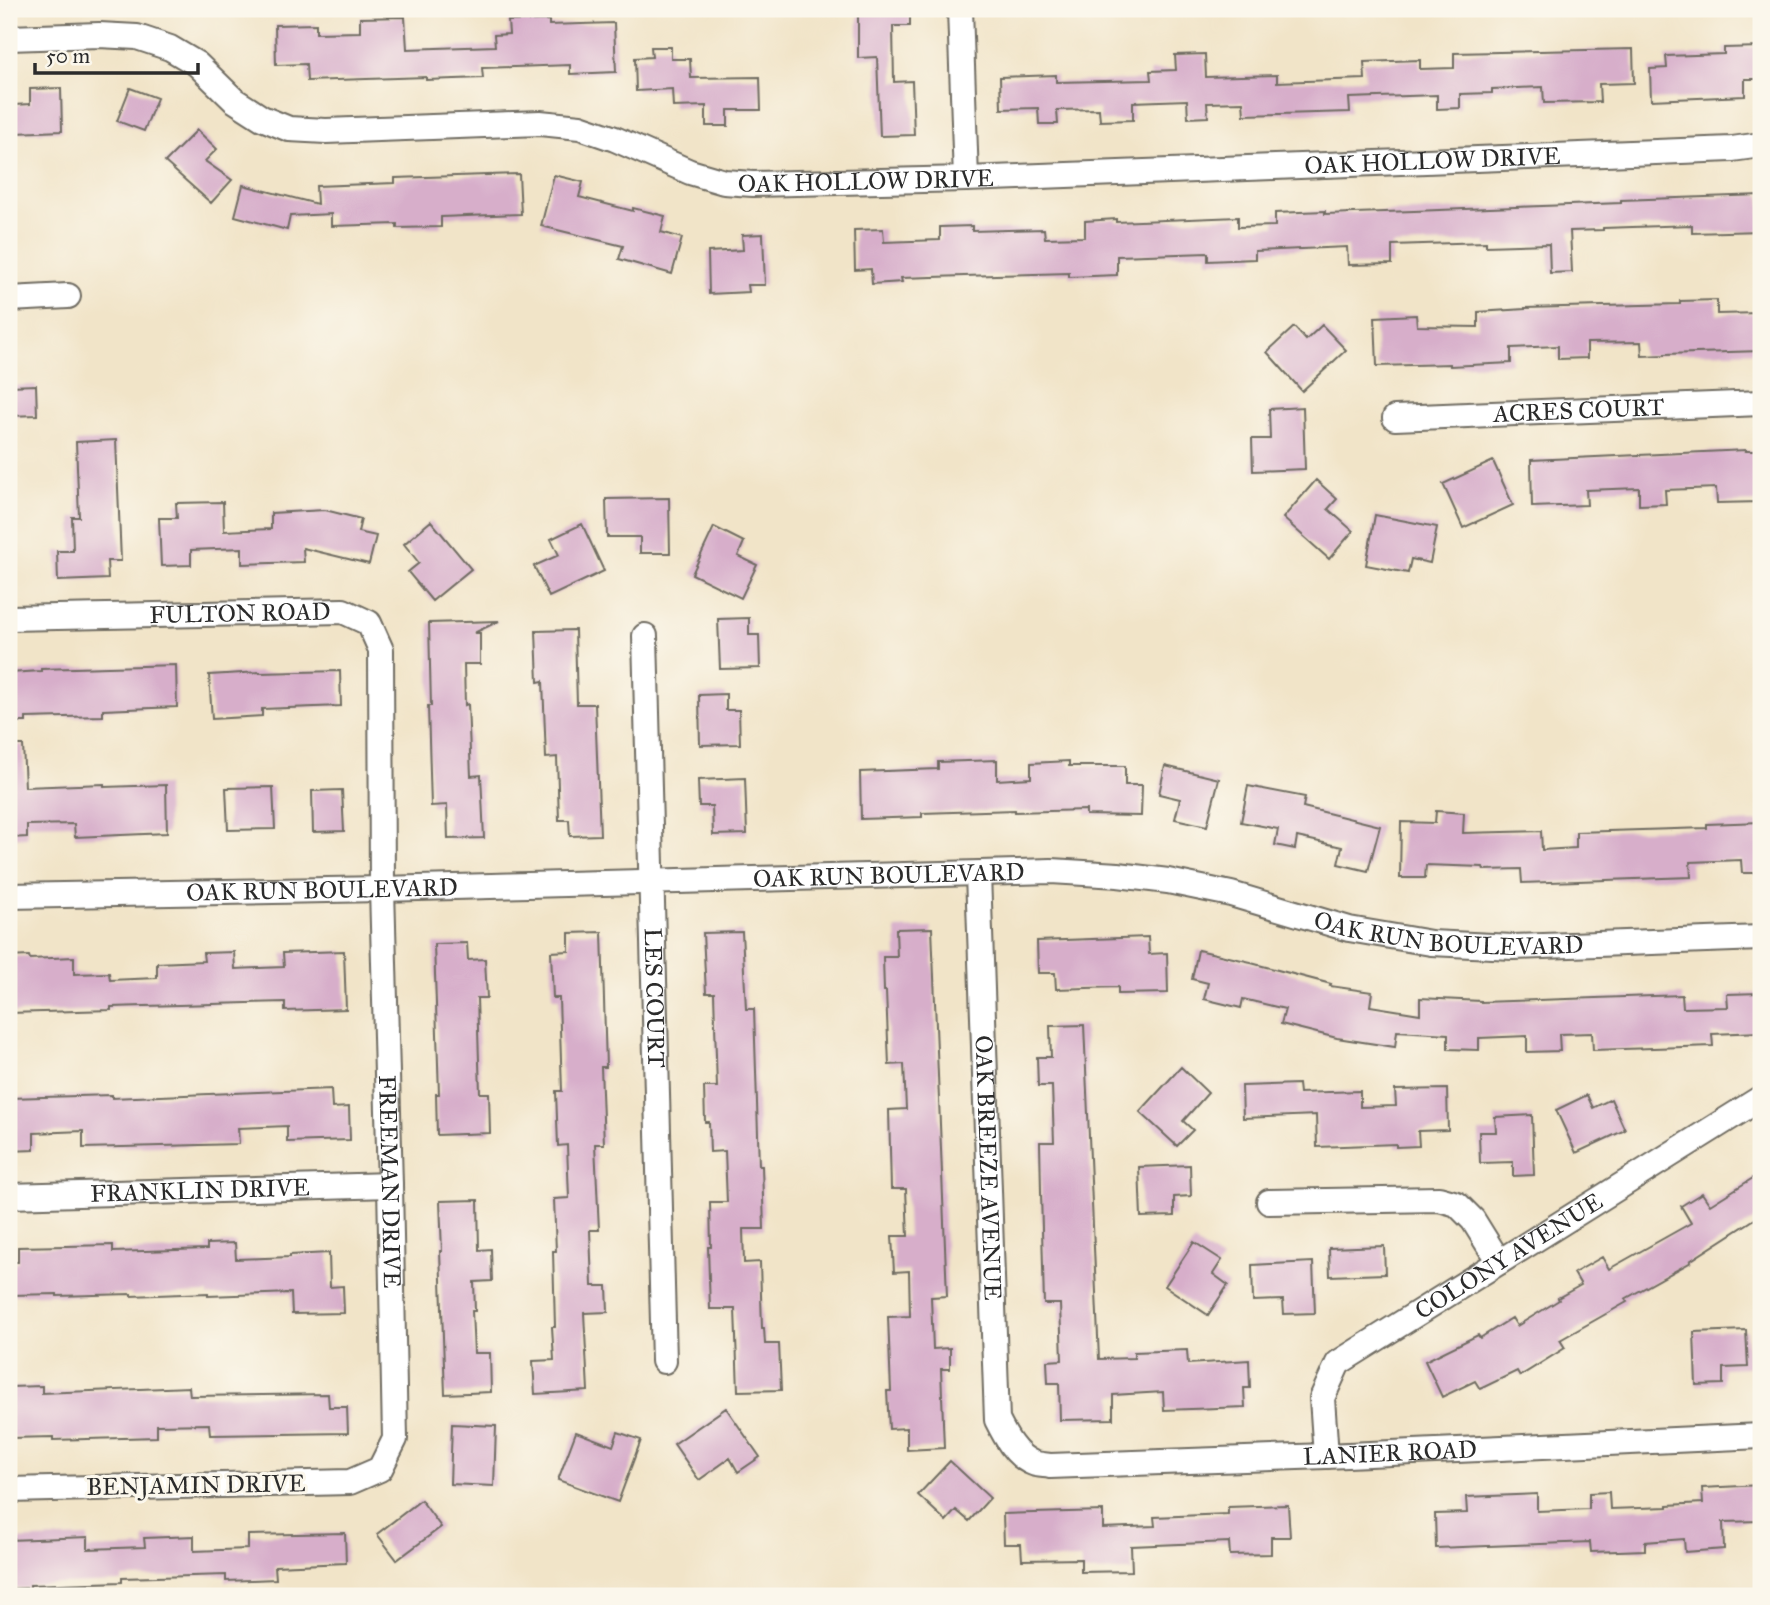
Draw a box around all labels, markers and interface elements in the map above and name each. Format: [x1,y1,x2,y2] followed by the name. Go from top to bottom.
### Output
[35,32,198,76] scale bar
[46,43,91,69] text: 50 m
[1304,141,1561,181] street label: OAK HOLLOW DRIVE
[737,163,994,199] street label: OAK HOLLOW DRIVE
[1492,392,1665,429] street label: ACRES COURT
[149,596,331,630] street label: FULTON ROAD
[753,857,1025,894] street label: OAK RUN BOULEVARD
[186,872,458,908] street label: OAK RUN BOULEVARD
[1310,904,1584,962] street label: OAK RUN BOULEVARD
[638,927,671,1068] street label: LES COURT
[969,1035,1008,1301] street label: OAK BREEZE AVENUE
[372,1075,407,1289] street label: FREEMAN DRIVE
[90,1172,310,1209] street label: FRANKLIN DRIVE
[1409,1186,1608,1326] street label: COLONY AVENUE
[1302,1434,1477,1472] street label: LANIER ROAD
[86,1468,306,1502] street label: BENJAMIN DRIVE

